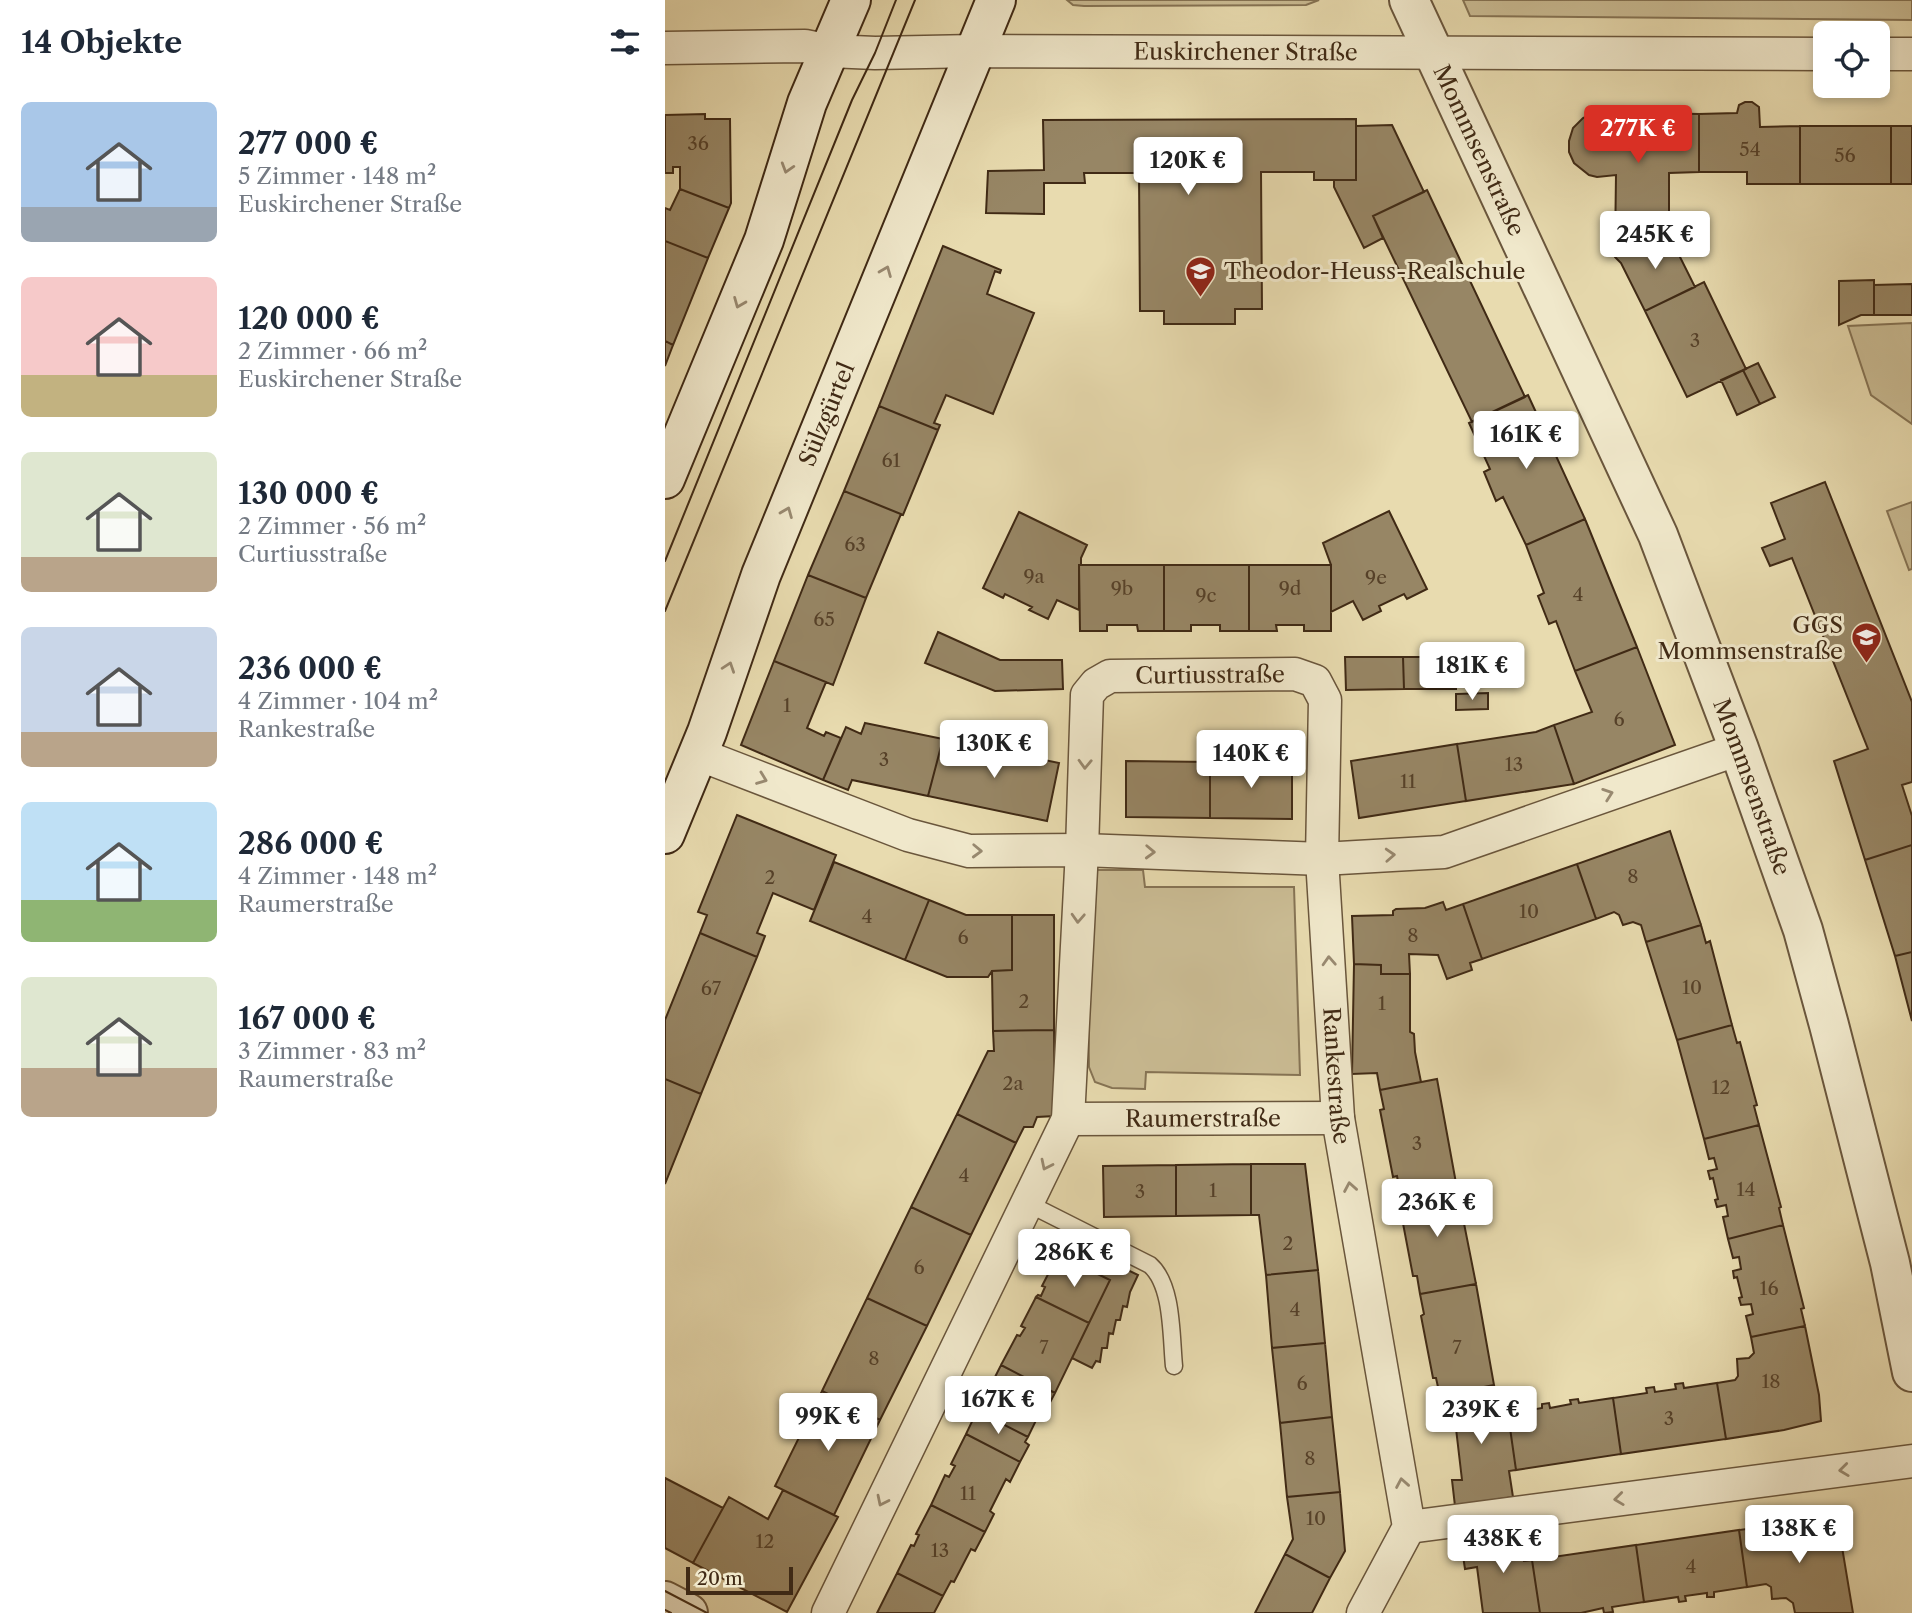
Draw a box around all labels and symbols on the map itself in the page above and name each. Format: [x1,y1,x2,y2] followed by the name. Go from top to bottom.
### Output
[1133,38,1358,66] street label: Euskirchener Straße
[1427,60,1531,241] street label: Mommsenstraße
[1581,106,1695,165] pin: 277K €
[687,132,709,155] house number: 36
[1131,138,1245,197] pin: 120K €
[1739,138,1761,161] house number: 54
[1834,144,1856,167] house number: 56
[781,161,795,174] one-way arrow
[1598,212,1712,271] pin: 245K €
[1184,254,1218,298] school or university icon: Theodor-Heuss-Realschule
[1224,257,1525,285] place label: Theodor-Heuss-Realschule
[878,266,892,279] one-way arrow
[733,297,747,309] one-way arrow
[1690,329,1700,352] house number: 3
[793,358,860,470] street label: Sülzgürtel
[1469,412,1583,471] pin: 161K €
[881,449,901,472] house number: 61
[779,506,793,518] one-way arrow
[844,533,866,556] house number: 63
[1023,565,1045,588] house number: 9a
[1365,566,1387,589] house number: 9e
[1111,577,1133,600] house number: 9b
[1279,577,1302,600] house number: 9d
[1573,583,1584,606] house number: 4
[1195,584,1217,607] house number: 9c
[813,608,835,631] house number: 65
[1658,611,1843,665] place label: GGS Mommsenstraße
[1849,621,1883,665] school or university icon: GGS Mommsenstraße
[1415,642,1529,702] pin: 181K €
[1135,660,1285,690] street label: Curtiusstraße
[721,662,735,674] one-way arrow
[783,694,791,717] house number: 1
[1707,695,1796,879] street label: Mommsenstraße
[1613,708,1625,731] house number: 6
[937,720,1051,780] pin: 130K €
[1194,730,1308,790] pin: 140K €
[879,748,889,771] house number: 3
[1505,753,1523,776] house number: 13
[1077,758,1092,769] one-way arrow
[755,770,767,784] one-way arrow
[1400,770,1416,793] house number: 11
[1601,788,1613,802] one-way arrow
[972,843,983,858] one-way arrow
[1145,845,1156,860] one-way arrow
[1385,847,1396,862] one-way arrow
[1627,865,1639,888] house number: 8
[765,866,776,889] house number: 2
[1519,900,1539,923] house number: 10
[862,905,873,928] house number: 4
[1071,913,1086,924] one-way arrow
[1407,924,1419,947] house number: 8
[957,926,969,949] house number: 6
[1321,955,1336,966] one-way arrow
[1682,976,1702,999] house number: 10
[701,977,722,1000] house number: 67
[1019,990,1030,1013] house number: 2
[1378,992,1386,1015] house number: 1
[1317,1006,1356,1146] street label: Rankestraße
[1003,1072,1023,1095] house number: 2a
[1712,1076,1731,1099] house number: 12
[1125,1104,1281,1133] street label: Raumerstraße
[1412,1132,1422,1155] house number: 3
[1040,1158,1054,1170] one-way arrow
[959,1164,970,1187] house number: 4
[1737,1178,1755,1201] house number: 14
[1209,1179,1217,1202] house number: 1
[1135,1180,1145,1203] house number: 3
[1380,1180,1494,1239] pin: 236K €
[1343,1181,1358,1193] one-way arrow
[1017,1230,1131,1289] pin: 286K €
[1283,1232,1294,1255] house number: 2
[913,1256,925,1279] house number: 6
[1759,1277,1779,1300] house number: 16
[1290,1298,1301,1321] house number: 4
[1039,1336,1049,1359] house number: 7
[1452,1336,1462,1359] house number: 7
[868,1347,880,1370] house number: 8
[1761,1370,1781,1393] house number: 18
[1296,1372,1308,1395] house number: 6
[941,1376,1055,1436] pin: 167K €
[1424,1386,1538,1446] pin: 239K €
[779,1394,877,1453] pin: 99K €
[1664,1407,1674,1430] house number: 3
[1304,1447,1316,1470] house number: 8
[1838,1462,1850,1477] one-way arrow
[1395,1477,1410,1489] one-way arrow
[960,1482,976,1505] house number: 11
[1613,1492,1625,1507] one-way arrow
[876,1494,890,1506] one-way arrow
[1742,1506,1856,1565] pin: 138K €
[1306,1507,1326,1530] house number: 10
[1446,1516,1560,1575] pin: 438K €
[756,1530,775,1553] house number: 12
[931,1539,949,1562] house number: 13
[1686,1555,1697,1578] house number: 4
[686,1564,793,1596] scale bar

